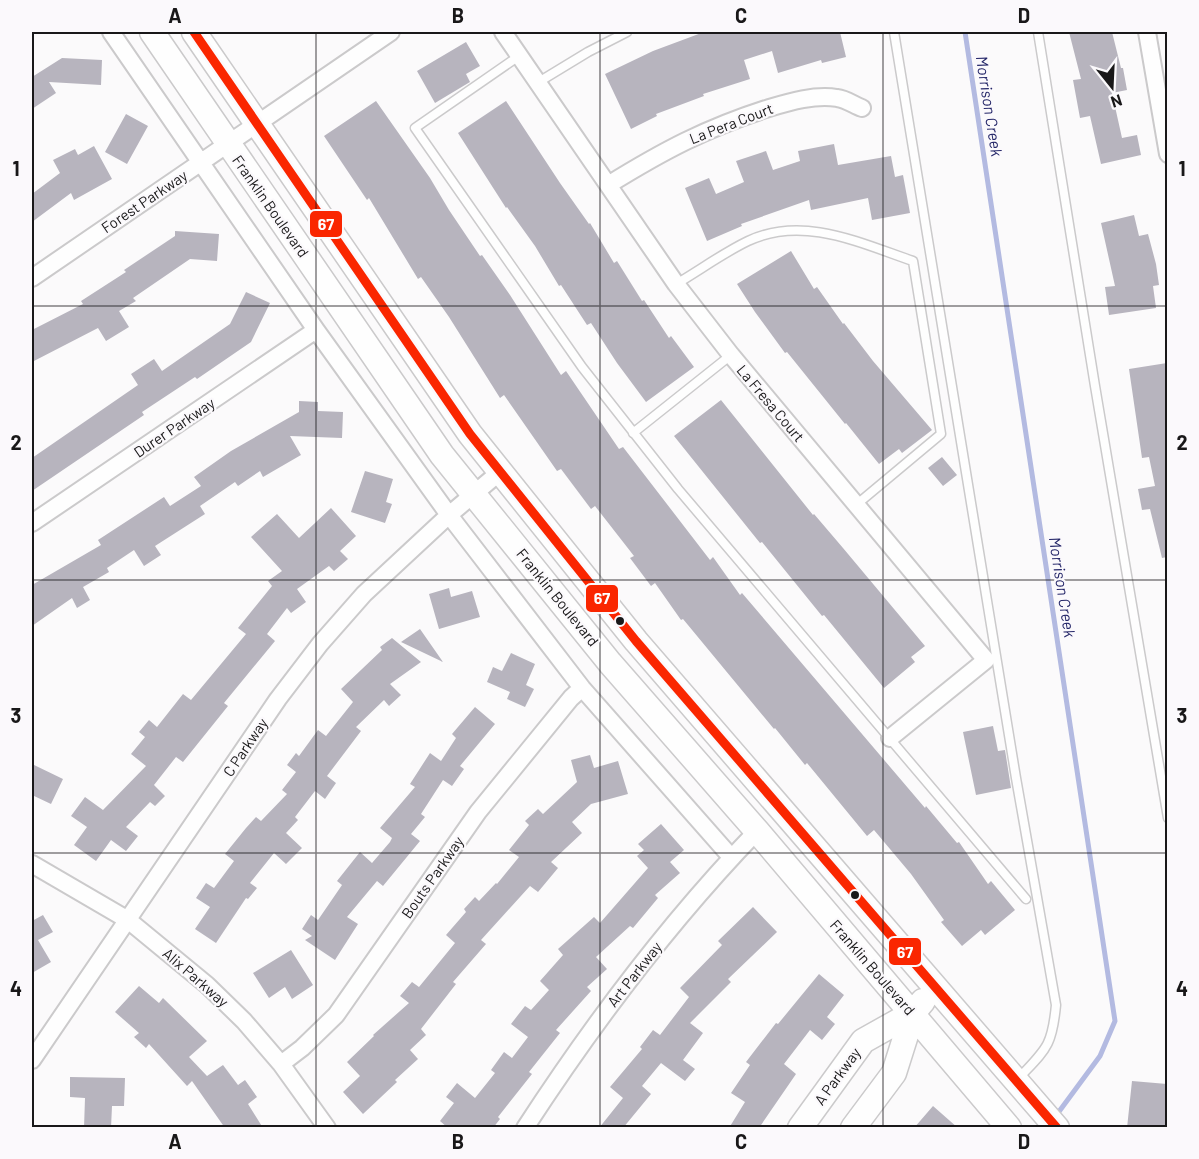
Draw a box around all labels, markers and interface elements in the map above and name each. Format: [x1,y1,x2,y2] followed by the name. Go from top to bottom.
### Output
[168,3,182,27] text: A
[452,3,464,27] text: B
[735,3,747,27] text: C
[1018,3,1030,27] text: D
[973,54,1007,158] water label: Morrison Creek
[1082,57,1142,117] north arrow
[1109,91,1125,112] text: N
[687,99,775,147] street label: La Pera Court
[229,152,313,260] street label: Franklin Boulevard
[12,156,20,180] text: 1
[1178,156,1186,180] text: 1
[98,166,190,236] street label: Forest Parkway
[309,210,343,238] line badge: 67
[318,214,334,233] text: 67
[734,361,808,445] street label: La Fresa Court
[130,393,218,461] street label: Durer Parkway
[10,430,22,454] text: 2
[1176,430,1188,454] text: 2
[1046,535,1080,639] water label: Morrison Creek
[513,545,603,649] street label: Franklin Boulevard
[585,584,619,613] line badge: 67
[594,588,610,607] text: 67
[614,615,626,627] unlabelled marker
[11,703,21,727] text: 3
[1177,703,1187,727] text: 3
[219,714,271,780] street label: C Parkway
[397,832,467,921] street label: Bouts Parkway
[849,889,861,901] unlabelled marker
[827,916,919,1018] street label: Franklin Boulevard
[888,937,922,966] line badge: 67
[603,938,665,1010] street label: Art Parkway
[897,942,913,961] text: 67
[159,944,233,1010] street label: Alix Parkway
[10,976,22,1000] text: 4
[1176,976,1188,1000] text: 4
[810,1044,864,1108] street label: A Parkway
[168,1129,182,1153] text: A
[452,1129,464,1153] text: B
[735,1129,747,1153] text: C
[1018,1129,1030,1153] text: D

